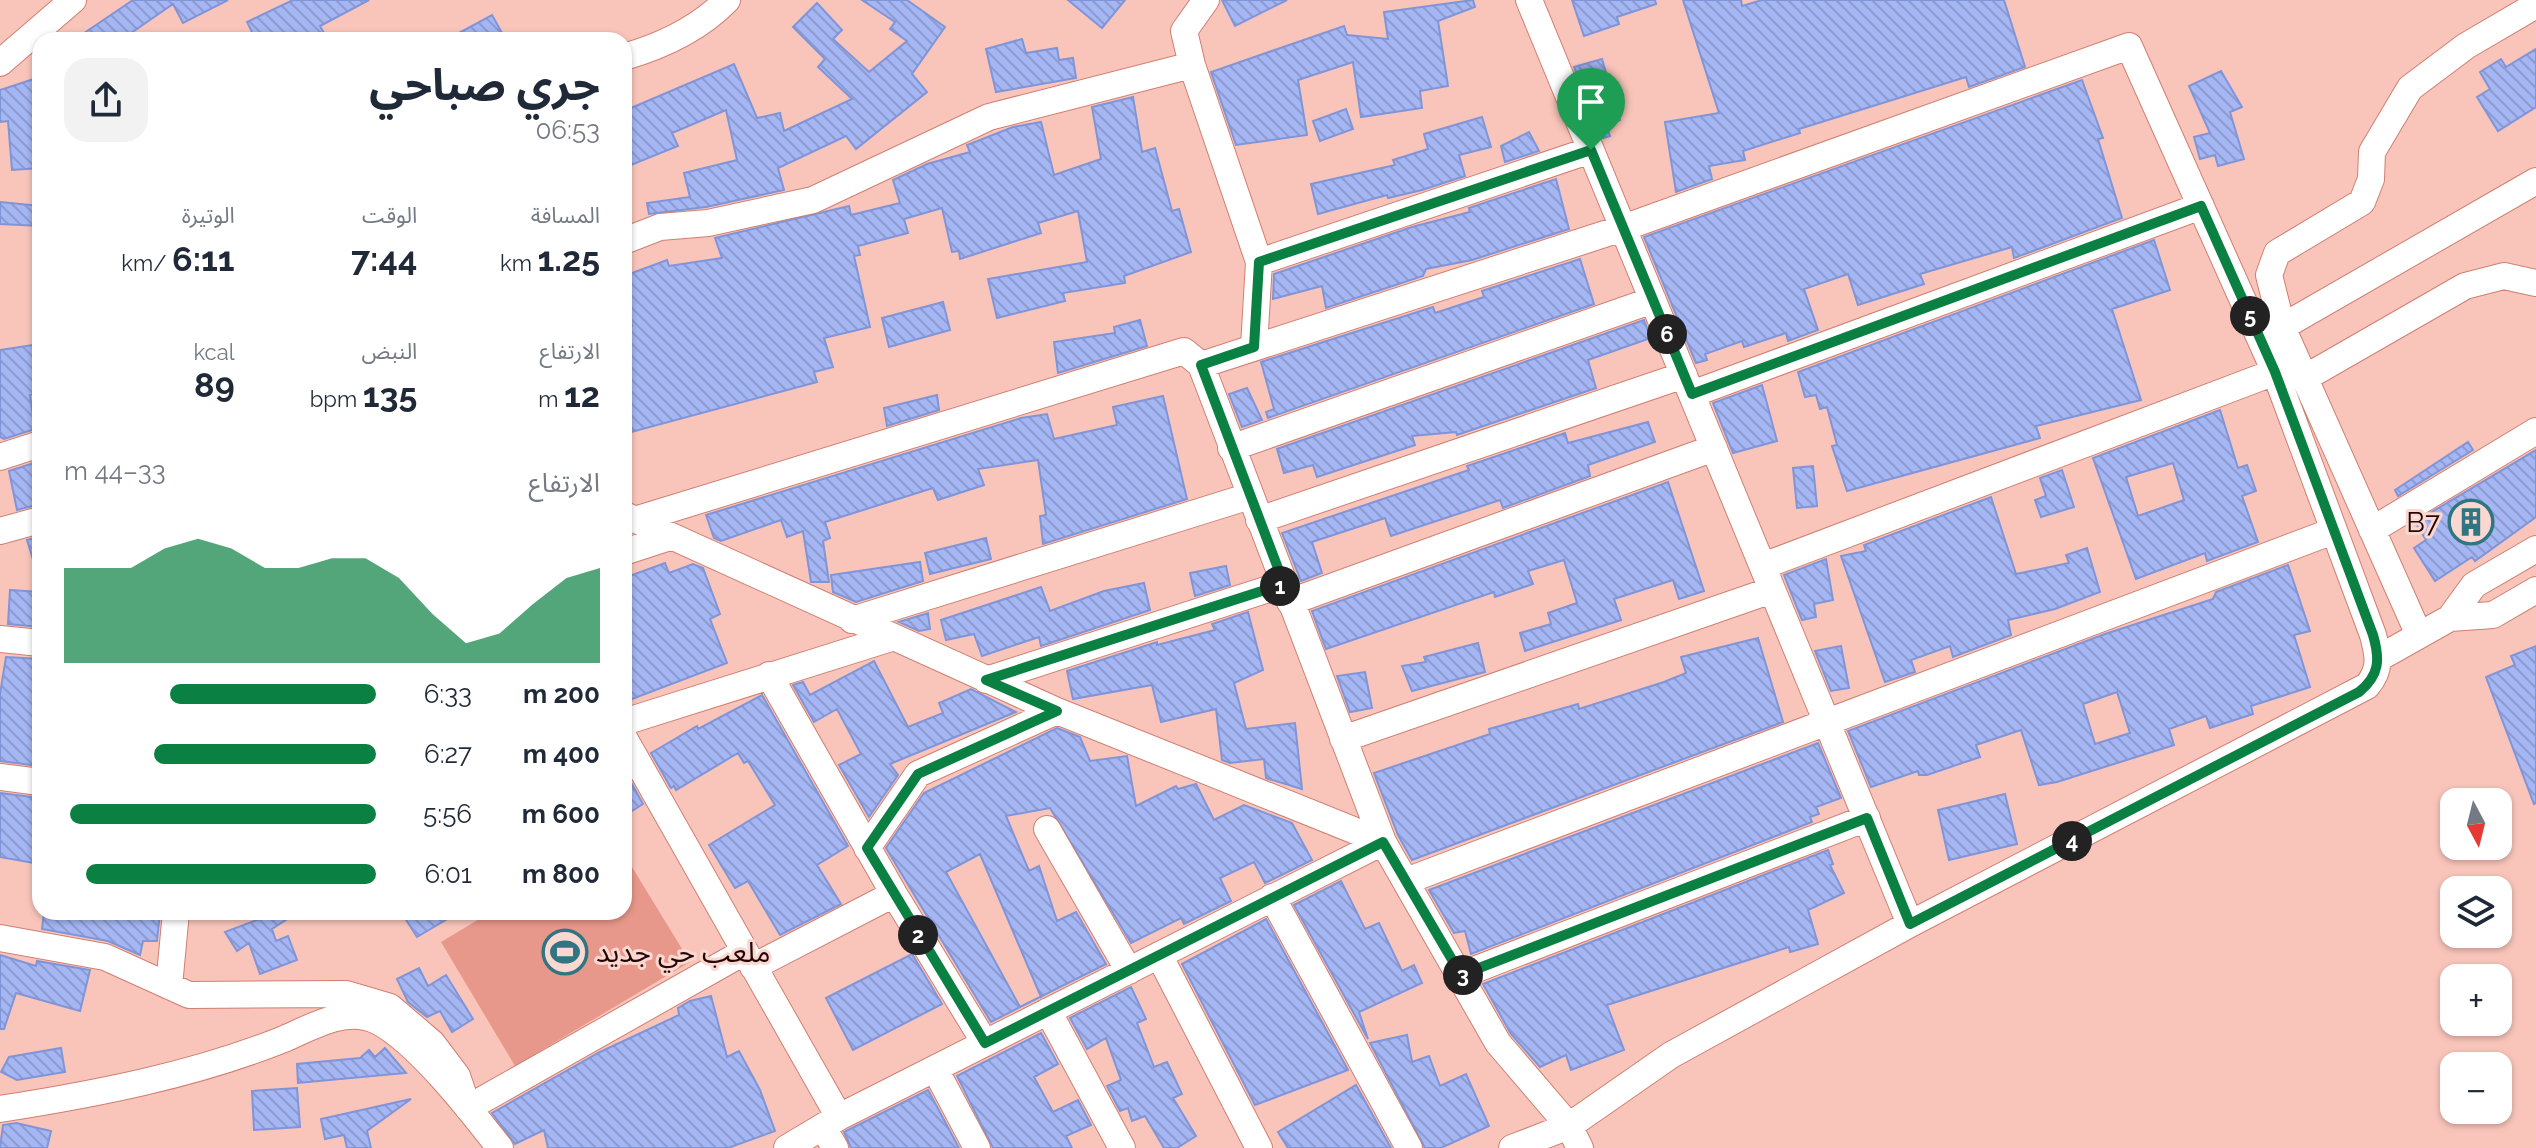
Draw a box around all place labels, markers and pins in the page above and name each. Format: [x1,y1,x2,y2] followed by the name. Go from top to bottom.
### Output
[1557,68,1625,150] pin
[2230,296,2270,336] pin: 5
[1647,314,1687,354] pin: 6
[2447,498,2495,546] building icon: B7
[2406,506,2440,539] place label: B7
[1260,566,1300,606] pin: 1
[2052,821,2092,861] pin: 4
[898,915,938,955] pin: 2
[541,928,589,976] sports icon: ملعب حي جديد
[596,936,770,973] place label: ملعب حي جديد
[1443,955,1483,995] pin: 3

